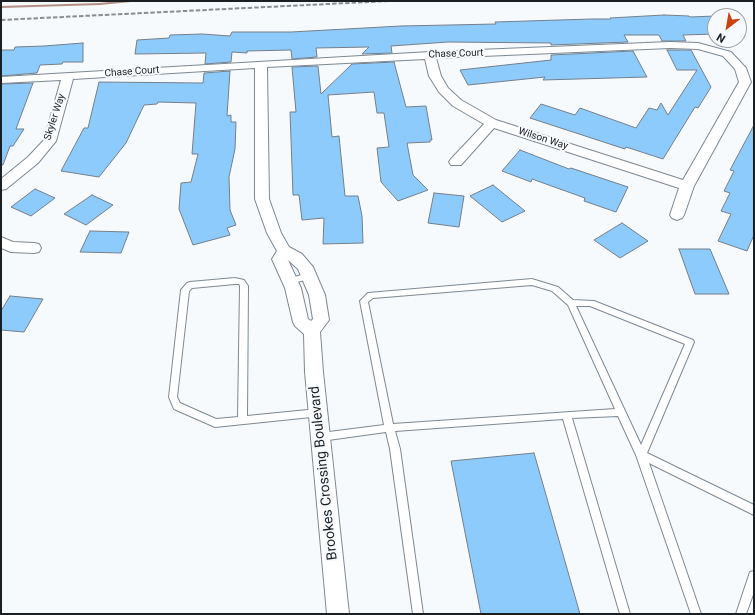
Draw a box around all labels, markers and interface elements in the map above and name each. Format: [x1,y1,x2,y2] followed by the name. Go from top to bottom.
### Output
[707,8,747,48] north arrow
[714,30,728,45] text: N
[428,47,484,61] street label: Chase Court
[104,64,160,80] street label: Chase Court
[42,92,68,142] street label: Skyler Way
[517,125,569,153] street label: Wilson Way
[307,385,341,561] street label: Brookes Crossing Boulevard

